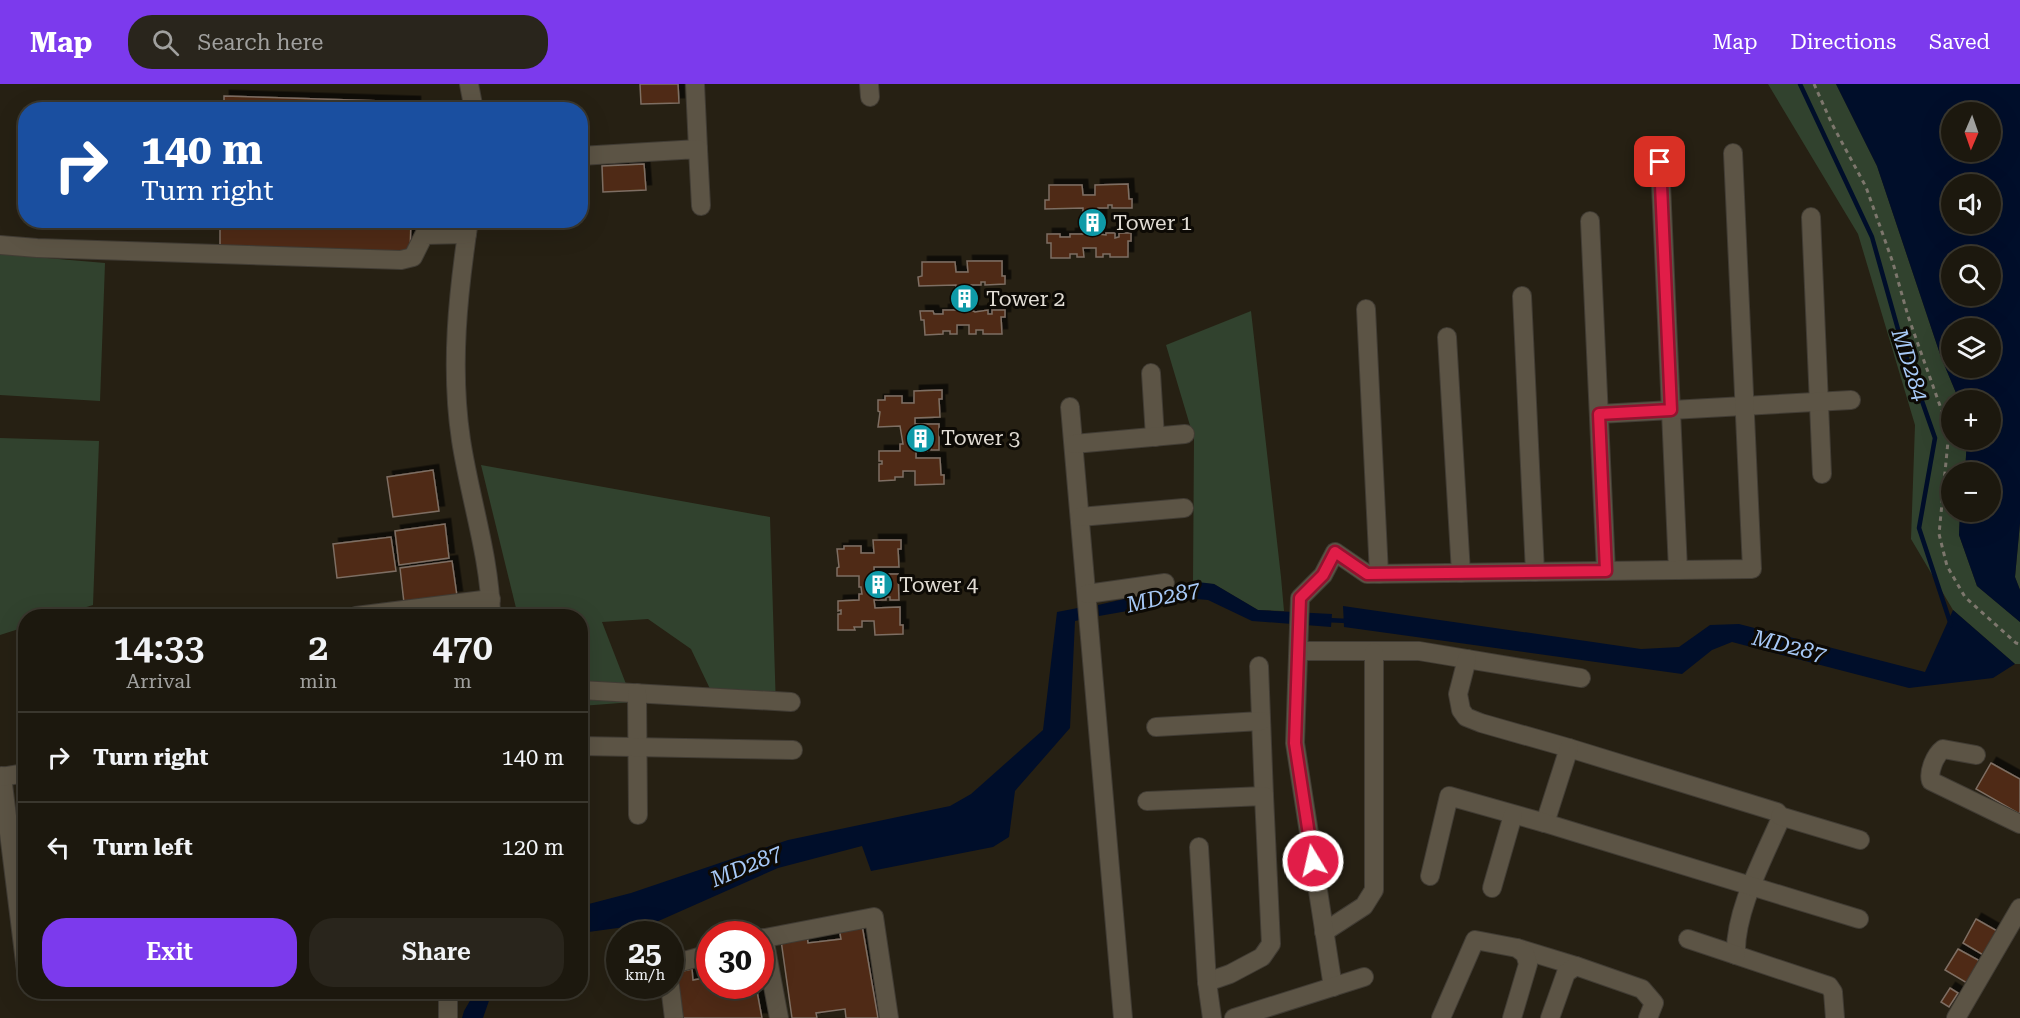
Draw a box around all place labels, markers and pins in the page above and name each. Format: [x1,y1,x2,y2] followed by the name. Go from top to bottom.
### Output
[1634,136,1685,187] pin
[1076,207,1108,239] building icon: Tower 1
[1113,211,1192,235] place label: Tower 1
[949,283,981,315] building icon: Tower 2
[986,287,1065,311] place label: Tower 2
[904,422,936,454] building icon: Tower 3
[941,426,1020,450] place label: Tower 3
[862,569,894,601] building icon: Tower 4
[899,573,979,597] place label: Tower 4

